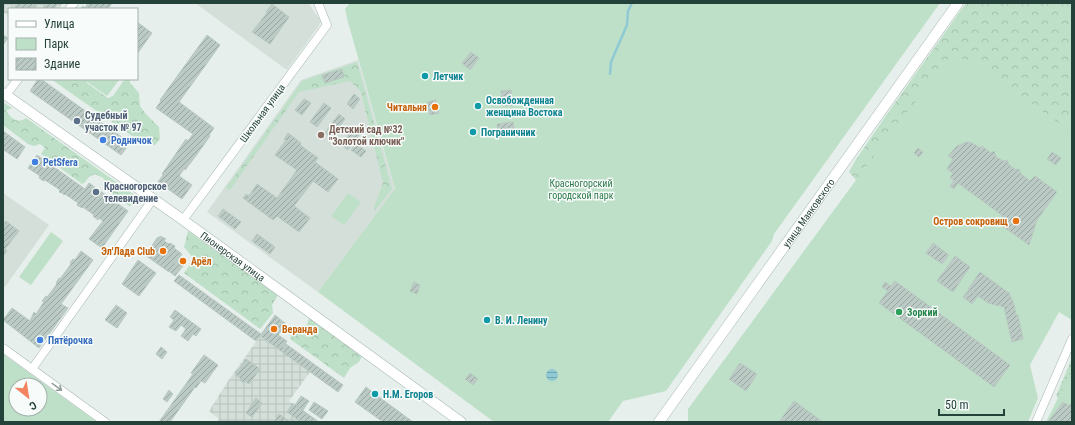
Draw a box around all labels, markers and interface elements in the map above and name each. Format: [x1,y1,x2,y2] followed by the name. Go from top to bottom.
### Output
[8,8,138,80] legend
[44,17,75,31] text: Улица
[44,37,69,51] text: Парк
[44,57,81,71] text: Здание
[420,71,430,81] marker: Летчик
[433,71,463,82] place label: Летчик
[238,82,287,144] street label: Школьная улица
[486,95,563,118] place label: Освобожденная женщина Востока
[473,101,483,111] marker: Освобожденная женщина Востока
[387,102,427,113] place label: Читальня
[430,102,440,112] marker: Читальня
[85,110,142,133] place label: Судебный участок № 97
[72,116,82,126] marker: Судебный участок № 97
[329,124,404,147] place label: Детский сад №32 "Золотой ключик"
[468,127,478,137] marker: Пограничник
[481,127,535,138] place label: Пограничник
[316,130,326,140] marker: Детский сад №32 "Золотой ключик"
[98,135,108,145] marker: Родничок
[111,135,152,146] place label: Родничок
[30,157,40,167] marker: PetSfera
[43,157,78,168] place label: PetSfera
[781,177,837,249] street label: улица Маяковского
[549,178,614,201] park label: Красногорский городской парк
[104,181,167,204] place label: Красногорское телевидение
[91,187,101,197] marker: Красногорское телевидение
[933,216,1008,227] place label: Остров сокровищ
[1011,216,1021,226] marker: Остров сокровищ
[198,230,267,284] street label: Пионерская улица
[101,246,155,257] place label: Эл'Лада Club
[158,246,168,256] marker: Эл'Лада Club
[178,256,188,266] marker: Арёл
[191,256,211,267] place label: Арёл
[894,307,904,317] marker: Зоркий
[907,307,937,318] place label: Зоркий
[482,315,492,325] marker: В. И. Ленину
[495,315,548,326] place label: В. И. Ленину
[269,324,279,334] marker: Веранда
[282,324,318,335] place label: Веранда
[35,335,45,345] marker: Пятёрочка
[48,335,93,346] place label: Пятёрочка
[8,377,48,417] north arrow
[52,383,63,391] one-way arrow
[370,389,380,399] marker: Н.М. Егоров
[383,389,433,400] place label: Н.М. Егоров
[939,391,1004,417] scale bar
[27,398,39,412] text: С
[945,398,969,412] text: 50 m

